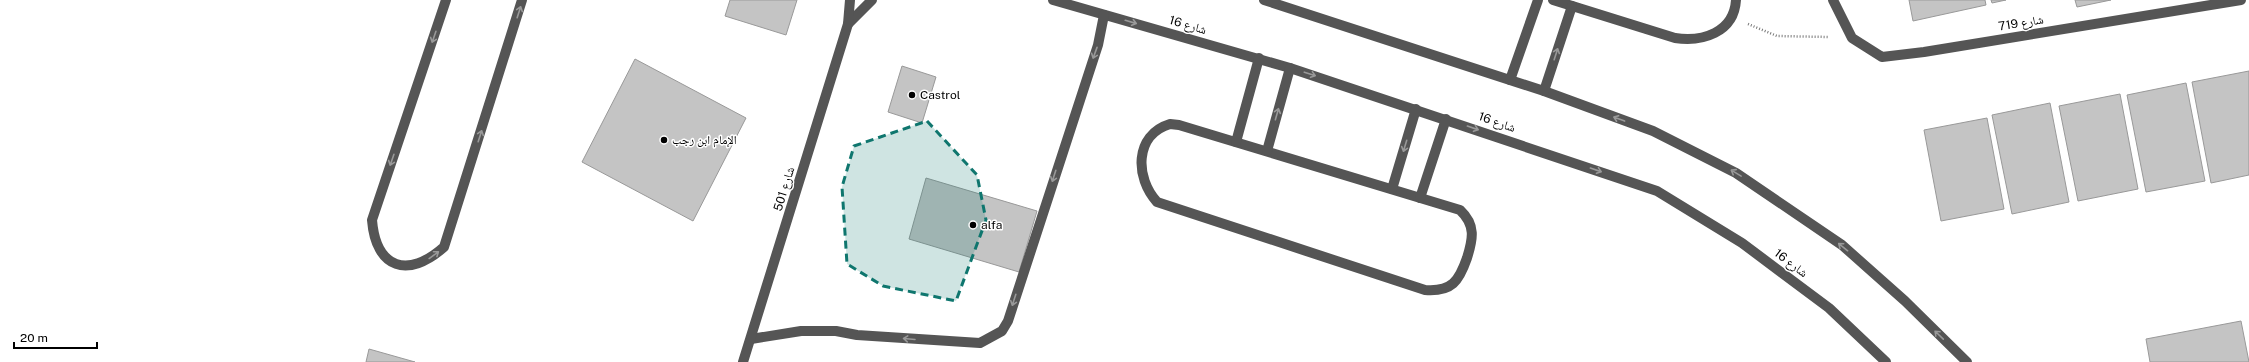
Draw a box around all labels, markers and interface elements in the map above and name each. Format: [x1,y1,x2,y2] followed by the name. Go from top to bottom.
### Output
[516,5,523,18] one-way arrow
[1167,13,1208,38] street label: شارع 16
[1997,13,2045,34] street label: شارع 719
[1124,19,1137,26] one-way arrow
[429,31,437,43] one-way arrow
[1091,47,1099,59] one-way arrow
[1553,48,1560,61] one-way arrow
[1303,71,1316,78] one-way arrow
[920,88,961,102] place label: Castrol
[907,90,917,100] marker: Castrol
[1274,107,1281,120] one-way arrow
[1476,109,1517,136] street label: شارع 16
[1613,114,1625,122] one-way arrow
[1467,125,1480,132] one-way arrow
[476,130,484,142] one-way arrow
[672,133,737,148] place label: الإمام ابن رجب
[659,135,669,145] marker: الإمام ابن رجب
[1401,139,1408,152] one-way arrow
[388,154,395,167] one-way arrow
[771,165,798,213] street label: شارع 501
[1590,167,1602,175] one-way arrow
[1730,169,1742,177] one-way arrow
[1050,170,1057,183] one-way arrow
[981,218,1002,232] place label: alfa
[968,220,978,230] marker: alfa
[1838,243,1849,252] one-way arrow
[1771,246,1811,281] street label: شارع 16
[429,251,440,259] one-way arrow
[1010,293,1017,306] one-way arrow
[14,324,97,350] scale bar
[1934,330,1944,339] one-way arrow
[20,331,48,345] text: 20 m
[903,335,916,342] one-way arrow

